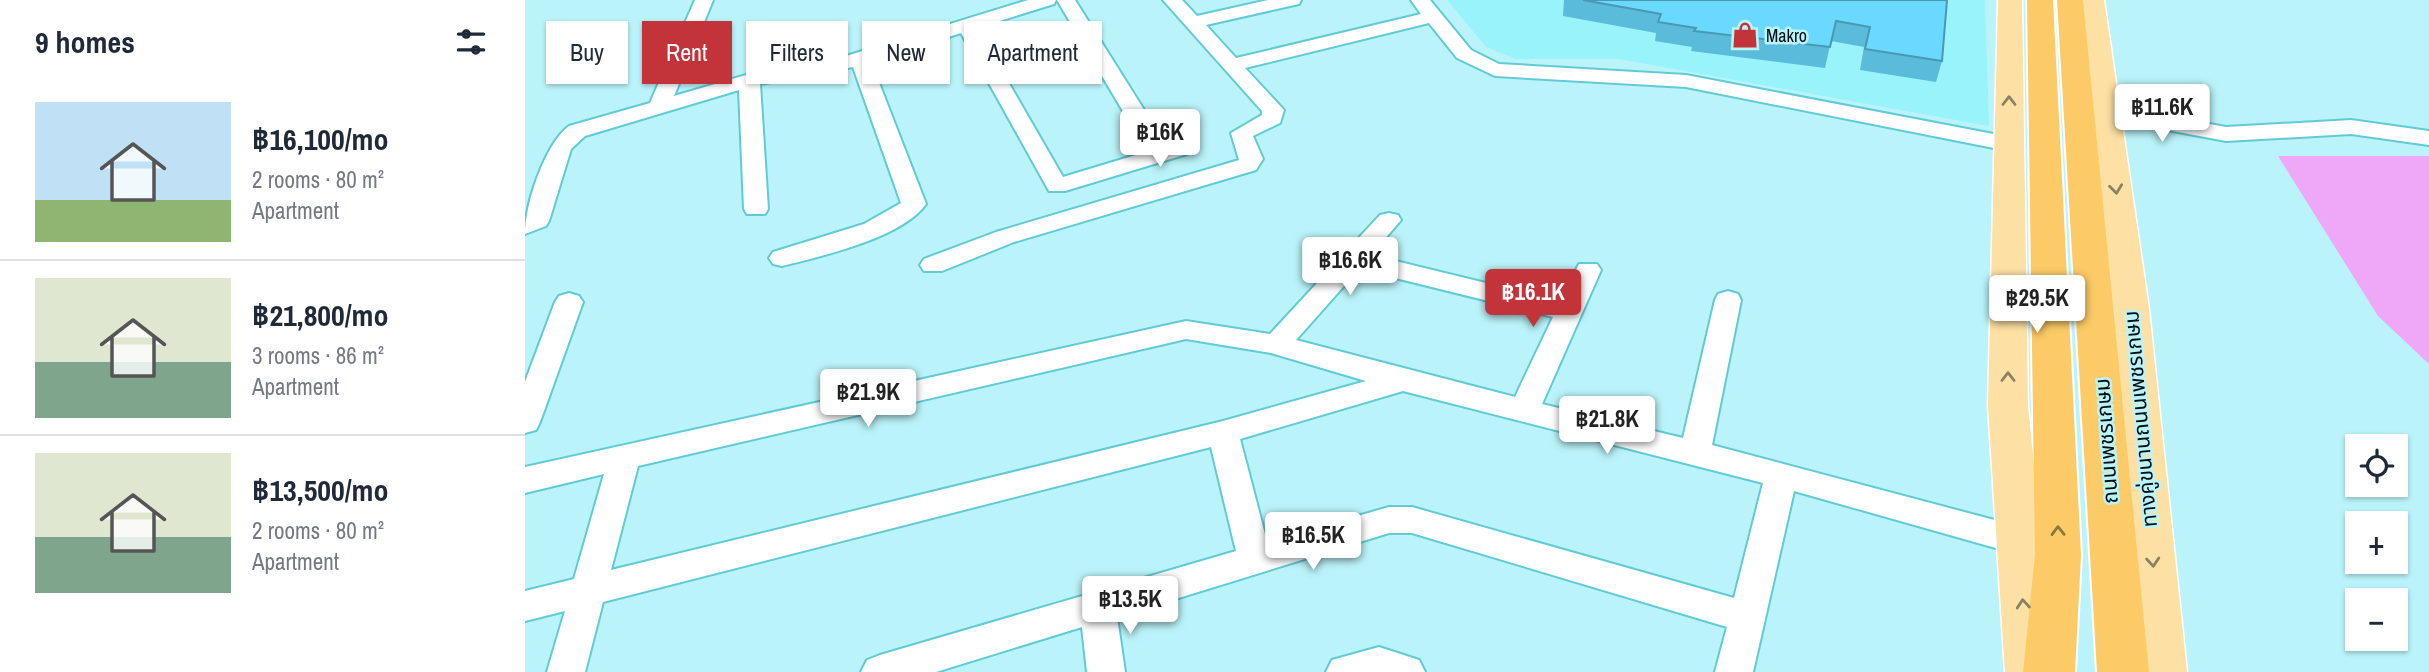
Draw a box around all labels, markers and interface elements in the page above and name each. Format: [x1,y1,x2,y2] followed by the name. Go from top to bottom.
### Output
[1730,20,1760,50] shop icon: Makro
[546,21,628,84] chip: Buy
[642,21,732,84] chip: Rent
[746,21,848,84] chip: Filters
[862,21,950,84] chip: New
[964,21,1102,84] chip: Apartment
[35,22,135,62] text: 9 homes
[452,23,490,61] icon: filters
[1766,23,1807,48] place label: Makro
[2105,85,2219,144] pin: ฿11.6K
[2131,91,2193,122] text: ฿11.6K
[2001,95,2017,105] one-way arrow
[1119,110,1201,169] pin: ฿16K
[1136,116,1184,147] text: ฿16K
[252,119,388,159] text: ฿16,100/mo
[91,130,175,214] icon: home
[252,164,384,195] text: 2 rooms · 80 m²
[2108,183,2123,195] one-way arrow
[252,195,339,226] text: Apartment
[1293,238,1407,297] pin: ฿16.6K
[1318,244,1382,275] text: ฿16.6K
[1476,270,1590,329] pin: ฿16.1K
[1501,276,1565,307] text: ฿16.1K
[1980,276,2094,335] pin: ฿29.5K
[2005,282,2069,313] text: ฿29.5K
[252,295,388,335] text: ฿21,800/mo
[91,306,175,390] icon: home
[2116,310,2164,528] street label: ทางคู่ขนานถนนเพชรเกษม
[252,340,384,371] text: 3 rooms · 86 m²
[811,370,925,429] pin: ฿21.9K
[252,371,339,402] text: Apartment
[2000,371,2016,382] one-way arrow
[836,376,900,407] text: ฿21.9K
[2087,377,2125,505] street label: ถนนเพชรเกษม
[1550,396,1664,456] pin: ฿21.8K
[1575,403,1639,434] text: ฿21.8K
[2345,434,2408,651] map controls
[2345,434,2408,497] button: locate
[252,470,388,510] text: ฿13,500/mo
[91,481,175,565] icon: home
[2345,511,2408,574] button: +
[1256,512,1370,572] pin: ฿16.5K
[252,515,384,546] text: 2 rooms · 80 m²
[1281,519,1345,550] text: ฿16.5K
[2050,525,2065,536] one-way arrow
[252,546,339,577] text: Apartment
[2145,557,2160,568] one-way arrow
[1073,576,1187,636] pin: ฿13.5K
[1098,583,1162,614] text: ฿13.5K
[2345,588,2408,651] button: −
[2016,598,2031,609] one-way arrow

